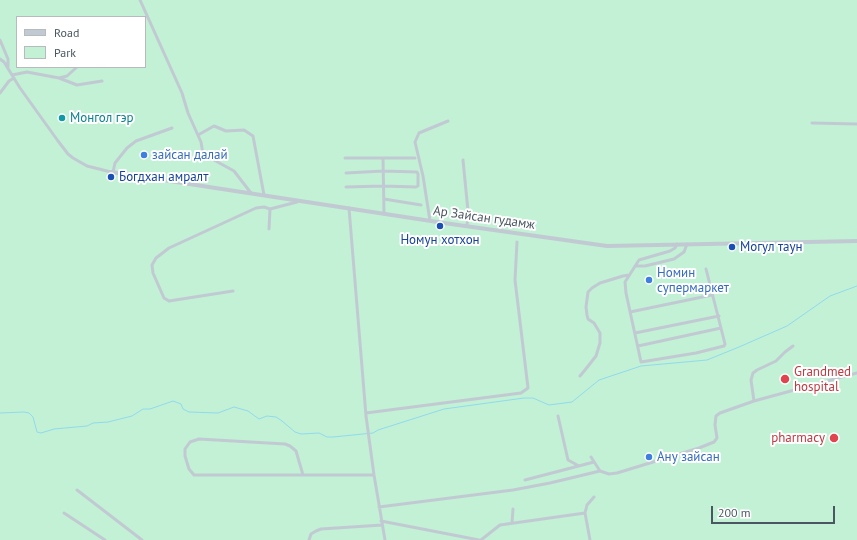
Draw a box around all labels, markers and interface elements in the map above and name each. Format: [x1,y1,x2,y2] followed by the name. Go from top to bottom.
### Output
[16,16,146,68] legend
[54,25,79,40] text: Road
[54,45,76,60] text: Park
[70,110,134,126] place label: Монгол гэр
[57,113,67,123] marker: Монгол гэр
[152,147,228,163] place label: зайсан далай
[139,150,149,160] marker: зайсан далай
[119,169,208,185] place label: Богдхан амралт
[106,172,116,182] marker: Богдхан амралт
[432,203,536,233] street label: Ар Зайсан гудамж
[435,221,445,231] marker: Номун хотхон
[400,232,480,248] place label: Номун хотхон
[740,239,803,255] place label: Могул таун
[727,242,737,252] marker: Могул таун
[657,265,729,296] place label: Номин супермаркет
[644,275,654,285] marker: Номин супермаркет
[794,364,851,395] place label: Grandmed hospital
[779,373,791,385] marker: Grandmed hospital
[771,430,825,446] place label: pharmacy
[828,432,840,444] marker: pharmacy
[657,449,720,465] place label: Ану зайсан
[644,452,654,462] marker: Ану зайсан
[713,498,837,524] scale bar
[718,505,751,520] text: 200 m

